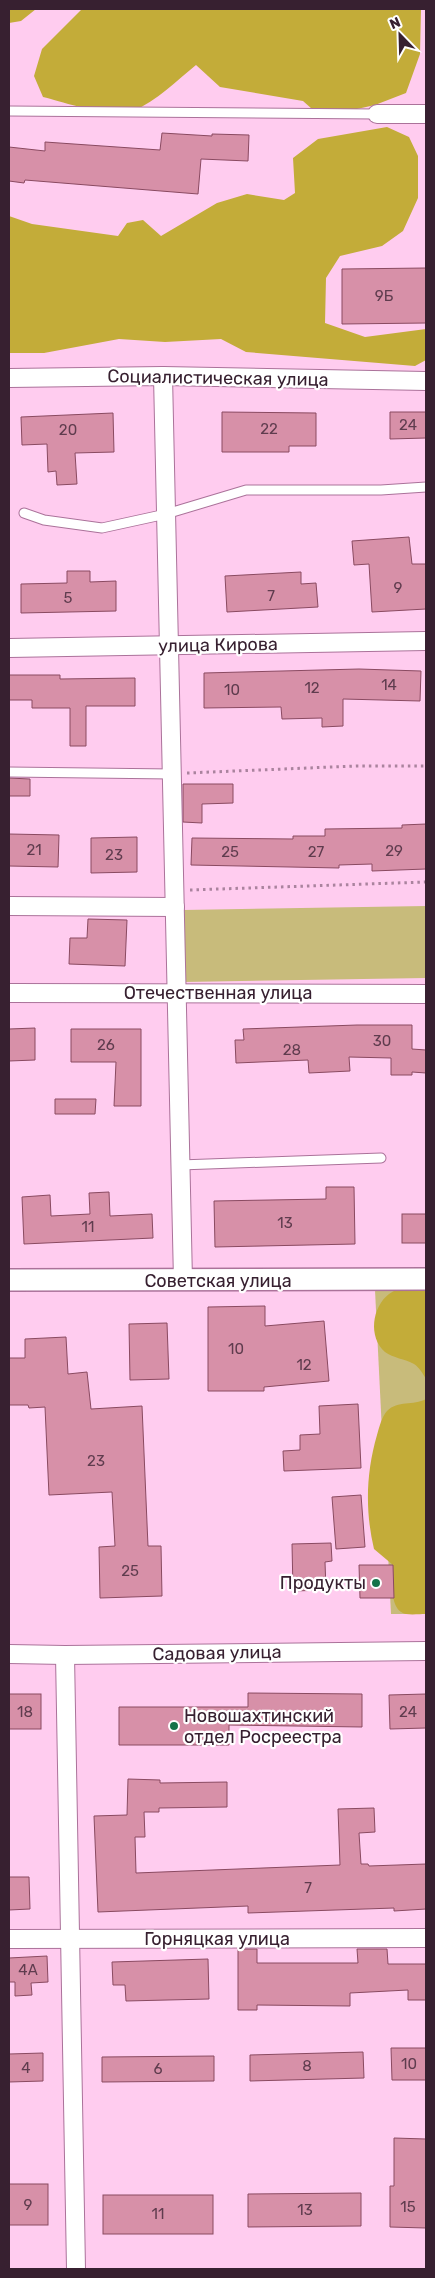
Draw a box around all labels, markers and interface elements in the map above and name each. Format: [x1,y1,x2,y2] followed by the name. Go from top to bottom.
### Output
[375,10,425,60] north arrow
[387,14,403,33] text: N
[375,287,394,305] house number: 9Б
[107,365,329,391] street label: Социалистическая улица
[399,416,417,434] house number: 24
[260,420,278,438] house number: 22
[59,421,77,439] house number: 20
[394,579,403,597] house number: 9
[267,587,275,605] house number: 7
[64,589,73,607] house number: 5
[158,633,278,657] street label: улица Кирова
[381,676,397,694] house number: 14
[304,679,320,697] house number: 12
[224,681,240,699] house number: 10
[26,841,42,859] house number: 21
[385,842,403,860] house number: 29
[221,843,239,861] house number: 25
[308,843,325,861] house number: 27
[105,846,123,864] house number: 23
[124,982,312,1004] street label: Отечественная улица
[373,1032,391,1050] house number: 30
[97,1036,115,1054] house number: 26
[283,1041,301,1059] house number: 28
[277,1214,293,1232] house number: 13
[82,1218,94,1236] house number: 11
[144,1270,292,1292] street label: Советская улица
[228,1340,244,1358] house number: 10
[296,1356,312,1374] house number: 12
[87,1452,105,1470] house number: 23
[121,1562,139,1580] house number: 25
[280,1572,366,1594] place label: Продукты
[370,1577,382,1589] marker: Продукты
[152,1641,282,1665] street label: Садовая улица
[17,1703,33,1721] house number: 18
[399,1703,417,1721] house number: 24
[184,1705,342,1748] place label: Новошахтинский отдел Росреестра
[168,1720,180,1732] marker: Новошахтинский отдел Росреестра
[304,1879,312,1897] house number: 7
[144,1928,290,1950] street label: Горняцкая улица
[18,1961,38,1979] house number: 4А
[401,2055,417,2073] house number: 10
[302,2057,312,2075] house number: 8
[21,2059,31,2077] house number: 4
[153,2060,163,2078] house number: 6
[24,2196,33,2214] house number: 9
[400,2198,416,2216] house number: 15
[297,2201,313,2219] house number: 13
[152,2205,164,2223] house number: 11

